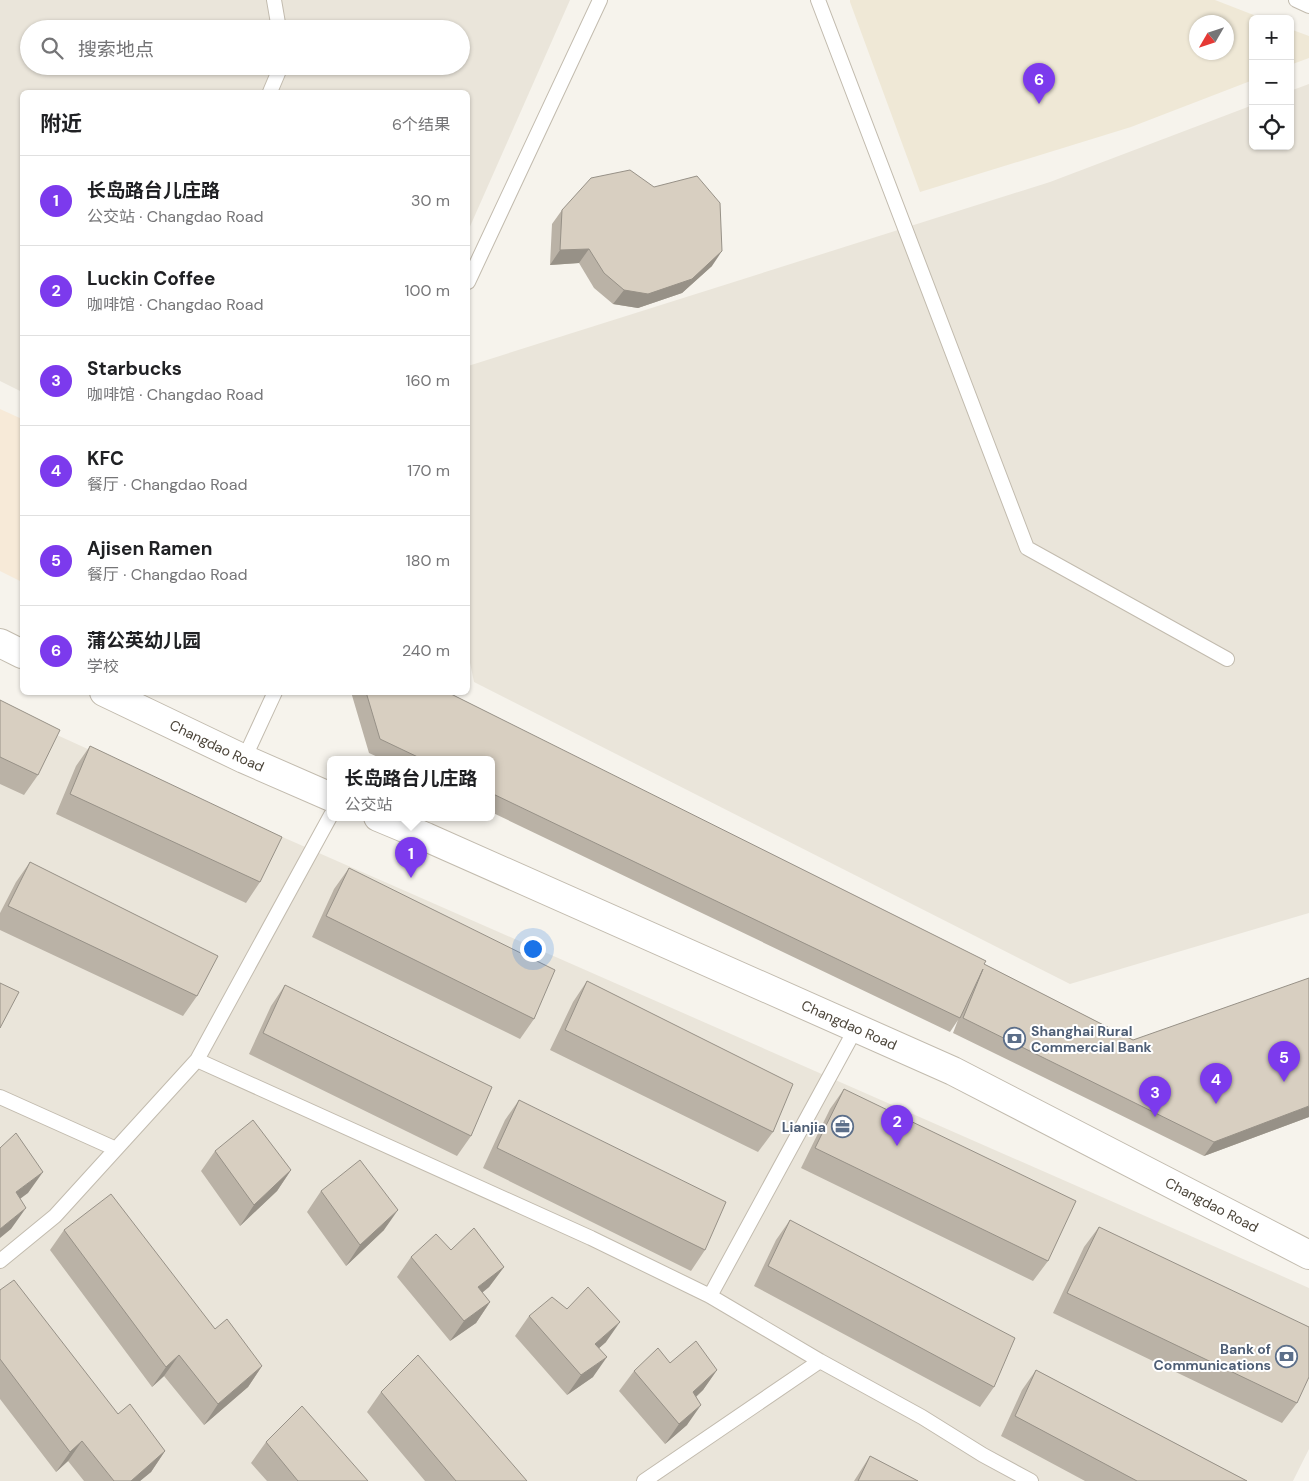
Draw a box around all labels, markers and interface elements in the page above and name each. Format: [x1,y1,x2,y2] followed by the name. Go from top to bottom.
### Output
[1189,15,1234,60] north arrow
[1249,15,1294,150] map controls
[1249,15,1294,60] button: +
[20,20,470,75] search box
[38,34,66,62] icon: search
[78,37,154,62] text: 搜索地点
[1249,60,1294,105] button: −
[1023,63,1055,104] pin: 6
[1249,105,1294,150] button: locate
[40,110,82,138] text: 附近
[392,114,450,135] text: 6个结果
[87,178,220,203] text: 长岛路台儿庄路
[53,190,59,211] text: 1
[411,190,450,211] text: 30 m
[87,206,264,227] text: 公交站 · Changdao Road
[87,266,215,291] text: Luckin Coffee
[51,280,61,301] text: 2
[405,280,450,301] text: 100 m
[87,294,264,315] text: 咖啡馆 · Changdao Road
[87,356,182,381] text: Starbucks
[51,370,61,391] text: 3
[406,370,450,391] text: 160 m
[87,384,264,405] text: 咖啡馆 · Changdao Road
[87,446,124,471] text: KFC
[51,460,61,481] text: 4
[407,460,450,481] text: 170 m
[87,474,248,495] text: 餐厅 · Changdao Road
[87,536,212,561] text: Ajisen Ramen
[51,550,61,571] text: 5
[406,550,450,571] text: 180 m
[87,564,248,585] text: 餐厅 · Changdao Road
[87,628,201,653] text: 蒲公英幼儿园
[51,640,61,661] text: 6
[402,640,450,661] text: 240 m
[87,656,119,677] text: 学校
[167,716,267,776] street label: Changdao Road
[327,756,495,821] popup
[344,766,478,791] text: 长岛路台儿庄路
[344,794,393,815] text: 公交站
[395,837,427,878] pin: 1
[520,936,546,962] your location
[799,996,900,1054] street label: Changdao Road
[1031,1022,1152,1056] place label: Shanghai Rural Commercial Bank
[1003,1027,1027,1051] bank icon: Shanghai Rural Commercial Bank
[1268,1041,1300,1082] pin: 5
[1200,1063,1232,1104] pin: 4
[1139,1076,1171,1117] pin: 3
[881,1105,913,1146] pin: 2
[830,1115,854,1139] office icon: Lianjia
[782,1118,826,1136] place label: Lianjia
[1162,1173,1261,1236] street label: Changdao Road
[1154,1340,1271,1374] place label: Bank of Communications
[1275,1345,1299,1369] bank icon: Bank of Communications

